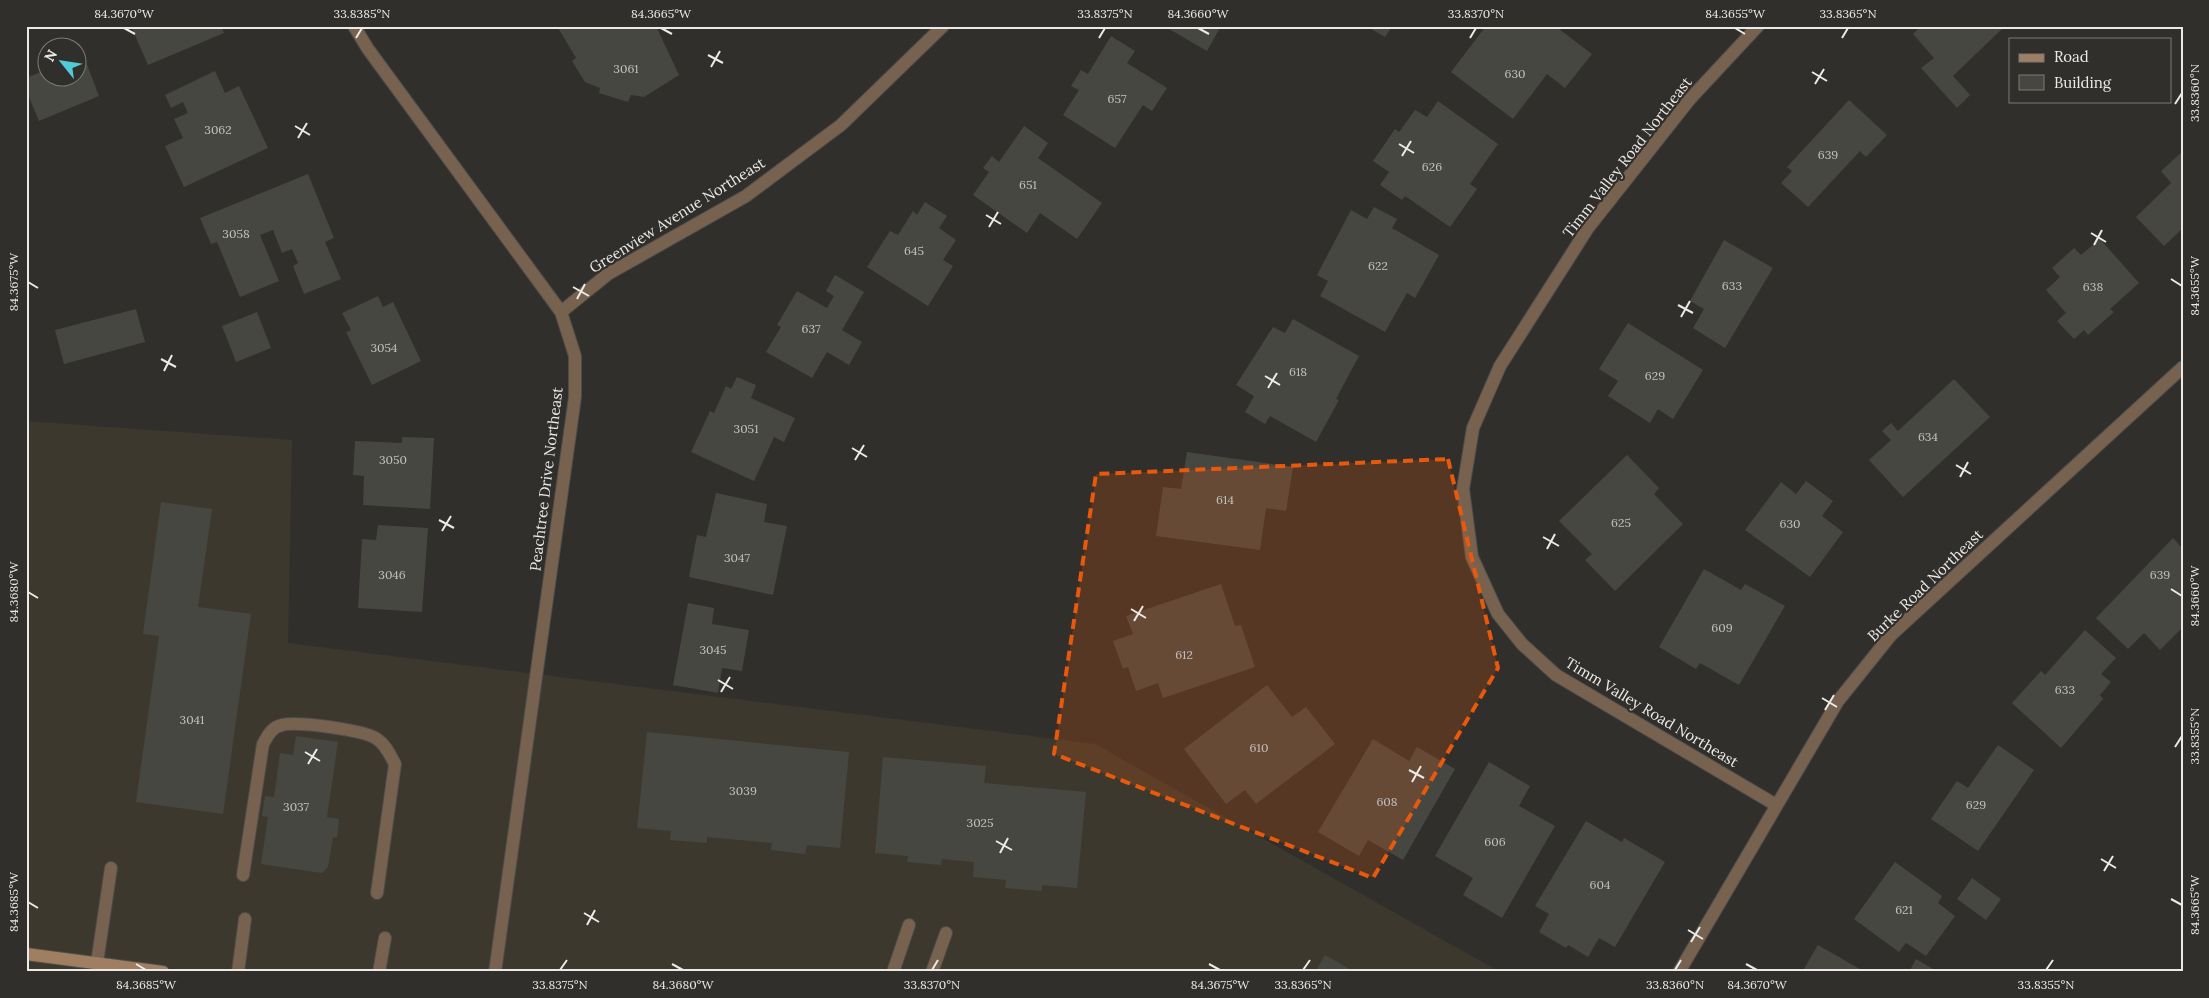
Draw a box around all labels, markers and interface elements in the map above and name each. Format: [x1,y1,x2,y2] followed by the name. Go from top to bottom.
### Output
[94,6,155,21] text: 84.3670°W
[333,6,391,21] text: 33.8385°N
[631,6,692,21] text: 84.3665°W
[1077,6,1133,21] text: 33.8375°N
[1167,6,1230,21] text: 84.3660°W
[1448,6,1504,21] text: 33.8370°N
[1705,6,1766,21] text: 84.3655°W
[1819,6,1877,21] text: 33.8365°N
[38,38,88,88] north arrow
[2009,38,2172,102] legend
[40,46,61,65] text: N
[2054,47,2089,66] text: Road
[613,61,639,76] house number: 3061
[2187,64,2202,122] text: 33.8360°N
[1504,66,1526,81] house number: 630
[1558,73,1696,241] street label: Timm Valley Road Northeast
[2054,73,2112,92] text: Building
[1107,91,1127,106] house number: 657
[204,122,232,137] house number: 3062
[1818,147,1838,162] house number: 639
[586,153,769,277] street label: Greenview Avenue Northeast
[1422,159,1442,174] house number: 626
[1019,177,1037,192] house number: 651
[222,226,250,241] house number: 3058
[904,243,924,258] house number: 645
[6,252,21,311] text: 84.3675°W
[2187,255,2202,316] text: 84.3655°W
[1368,258,1388,273] house number: 622
[1722,278,1742,293] house number: 633
[2083,279,2103,294] house number: 638
[802,321,821,336] house number: 637
[370,340,398,355] house number: 3054
[1289,364,1307,379] house number: 618
[1645,368,1665,383] house number: 629
[525,386,567,572] street label: Peachtree Drive Northeast
[733,421,759,436] house number: 3051
[1918,429,1939,444] house number: 634
[379,452,407,467] house number: 3050
[1216,492,1234,507] house number: 614
[1611,515,1631,530] house number: 625
[1779,516,1801,531] house number: 630
[1863,525,1987,645] street label: Burke Road Northeast
[724,550,751,565] house number: 3047
[6,561,21,622] text: 84.3680°W
[2187,564,2202,627] text: 84.3660°W
[378,567,406,582] house number: 3046
[2150,567,2170,582] house number: 639
[1711,620,1733,635] house number: 609
[699,642,727,657] house number: 3045
[1175,647,1193,662] house number: 612
[1562,653,1742,771] street label: Timm Valley Road Northeast
[2055,682,2075,697] house number: 633
[2187,708,2202,764] text: 33.8355°N
[179,712,205,727] house number: 3041
[1250,740,1268,755] house number: 610
[729,783,757,798] house number: 3039
[1376,794,1398,809] house number: 608
[1966,797,1986,812] house number: 629
[283,799,309,814] house number: 3037
[966,815,994,830] house number: 3025
[1484,834,1506,849] house number: 606
[6,871,21,932] text: 84.3685°W
[2187,874,2202,935] text: 84.3665°W
[1590,877,1611,892] house number: 604
[1895,902,1913,917] house number: 621
[116,977,177,992] text: 84.3685°W
[532,977,588,992] text: 33.8375°N
[653,977,714,992] text: 84.3680°W
[904,977,960,992] text: 33.8370°N
[1191,977,1250,992] text: 84.3675°W
[1274,977,1332,992] text: 33.8365°N
[1646,977,1704,992] text: 33.8360°N
[1727,977,1788,992] text: 84.3670°W
[2018,977,2074,992] text: 33.8355°N

